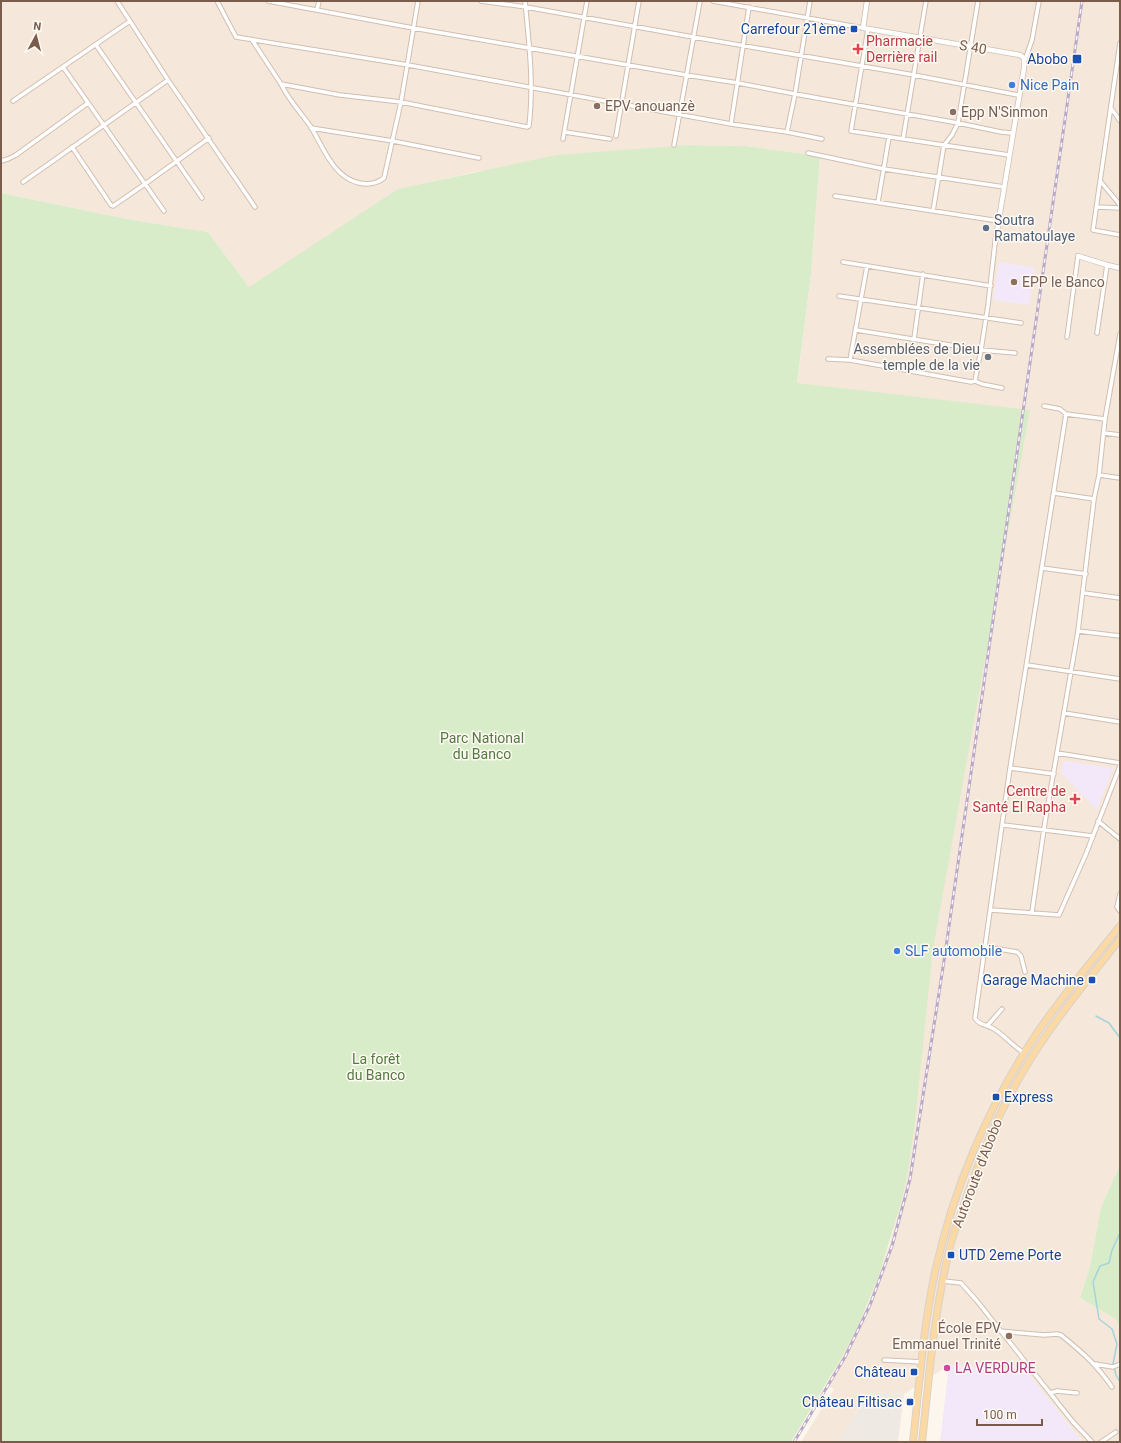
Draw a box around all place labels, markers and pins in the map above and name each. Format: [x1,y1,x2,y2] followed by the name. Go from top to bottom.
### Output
[741,21,846,37] place label: Carrefour 21ème
[849,24,859,34] marker: Carrefour 21ème
[866,33,937,65] place label: Pharmacie Derrière rail
[853,44,863,54] marker: Pharmacie Derrière rail
[1027,51,1068,67] place label: Abobo
[1071,53,1083,65] marker: Abobo
[1020,77,1079,93] place label: Nice Pain
[1007,80,1017,90] marker: Nice Pain
[605,98,695,114] place label: EPV anouanzè
[592,101,602,111] marker: EPV anouanzè
[961,104,1048,120] place label: Epp N'Sinmon
[948,107,958,117] marker: Epp N'Sinmon
[994,212,1075,244] place label: Soutra Ramatoulaye
[981,223,991,233] marker: Soutra Ramatoulaye
[1022,274,1105,290] place label: EPP le Banco
[1009,277,1019,287] marker: EPP le Banco
[853,341,980,373] place label: Assemblées de Dieu temple de la vie
[983,352,993,362] marker: Assemblées de Dieu temple de la vie
[973,783,1066,815] place label: Centre de Santé El Rapha
[1069,793,1081,805] marker: Centre de Santé El Rapha
[905,943,1002,959] place label: SLF automobile
[892,946,902,956] marker: SLF automobile
[983,972,1084,988] place label: Garage Machine
[1087,975,1097,985] marker: Garage Machine
[1004,1089,1053,1105] place label: Express
[991,1092,1001,1102] marker: Express
[959,1247,1061,1263] place label: UTD 2eme Porte
[946,1250,956,1260] marker: UTD 2eme Porte
[892,1319,1001,1352] place label: École EPV Emmanuel Trinité
[1004,1331,1014,1341] marker: École EPV Emmanuel Trinité
[955,1360,1036,1376] place label: LA VERDURE
[942,1363,952,1373] marker: LA VERDURE
[854,1364,906,1380] place label: Château
[909,1367,919,1377] marker: Château
[802,1394,902,1410] place label: Château Filtisac
[905,1397,915,1407] marker: Château Filtisac

